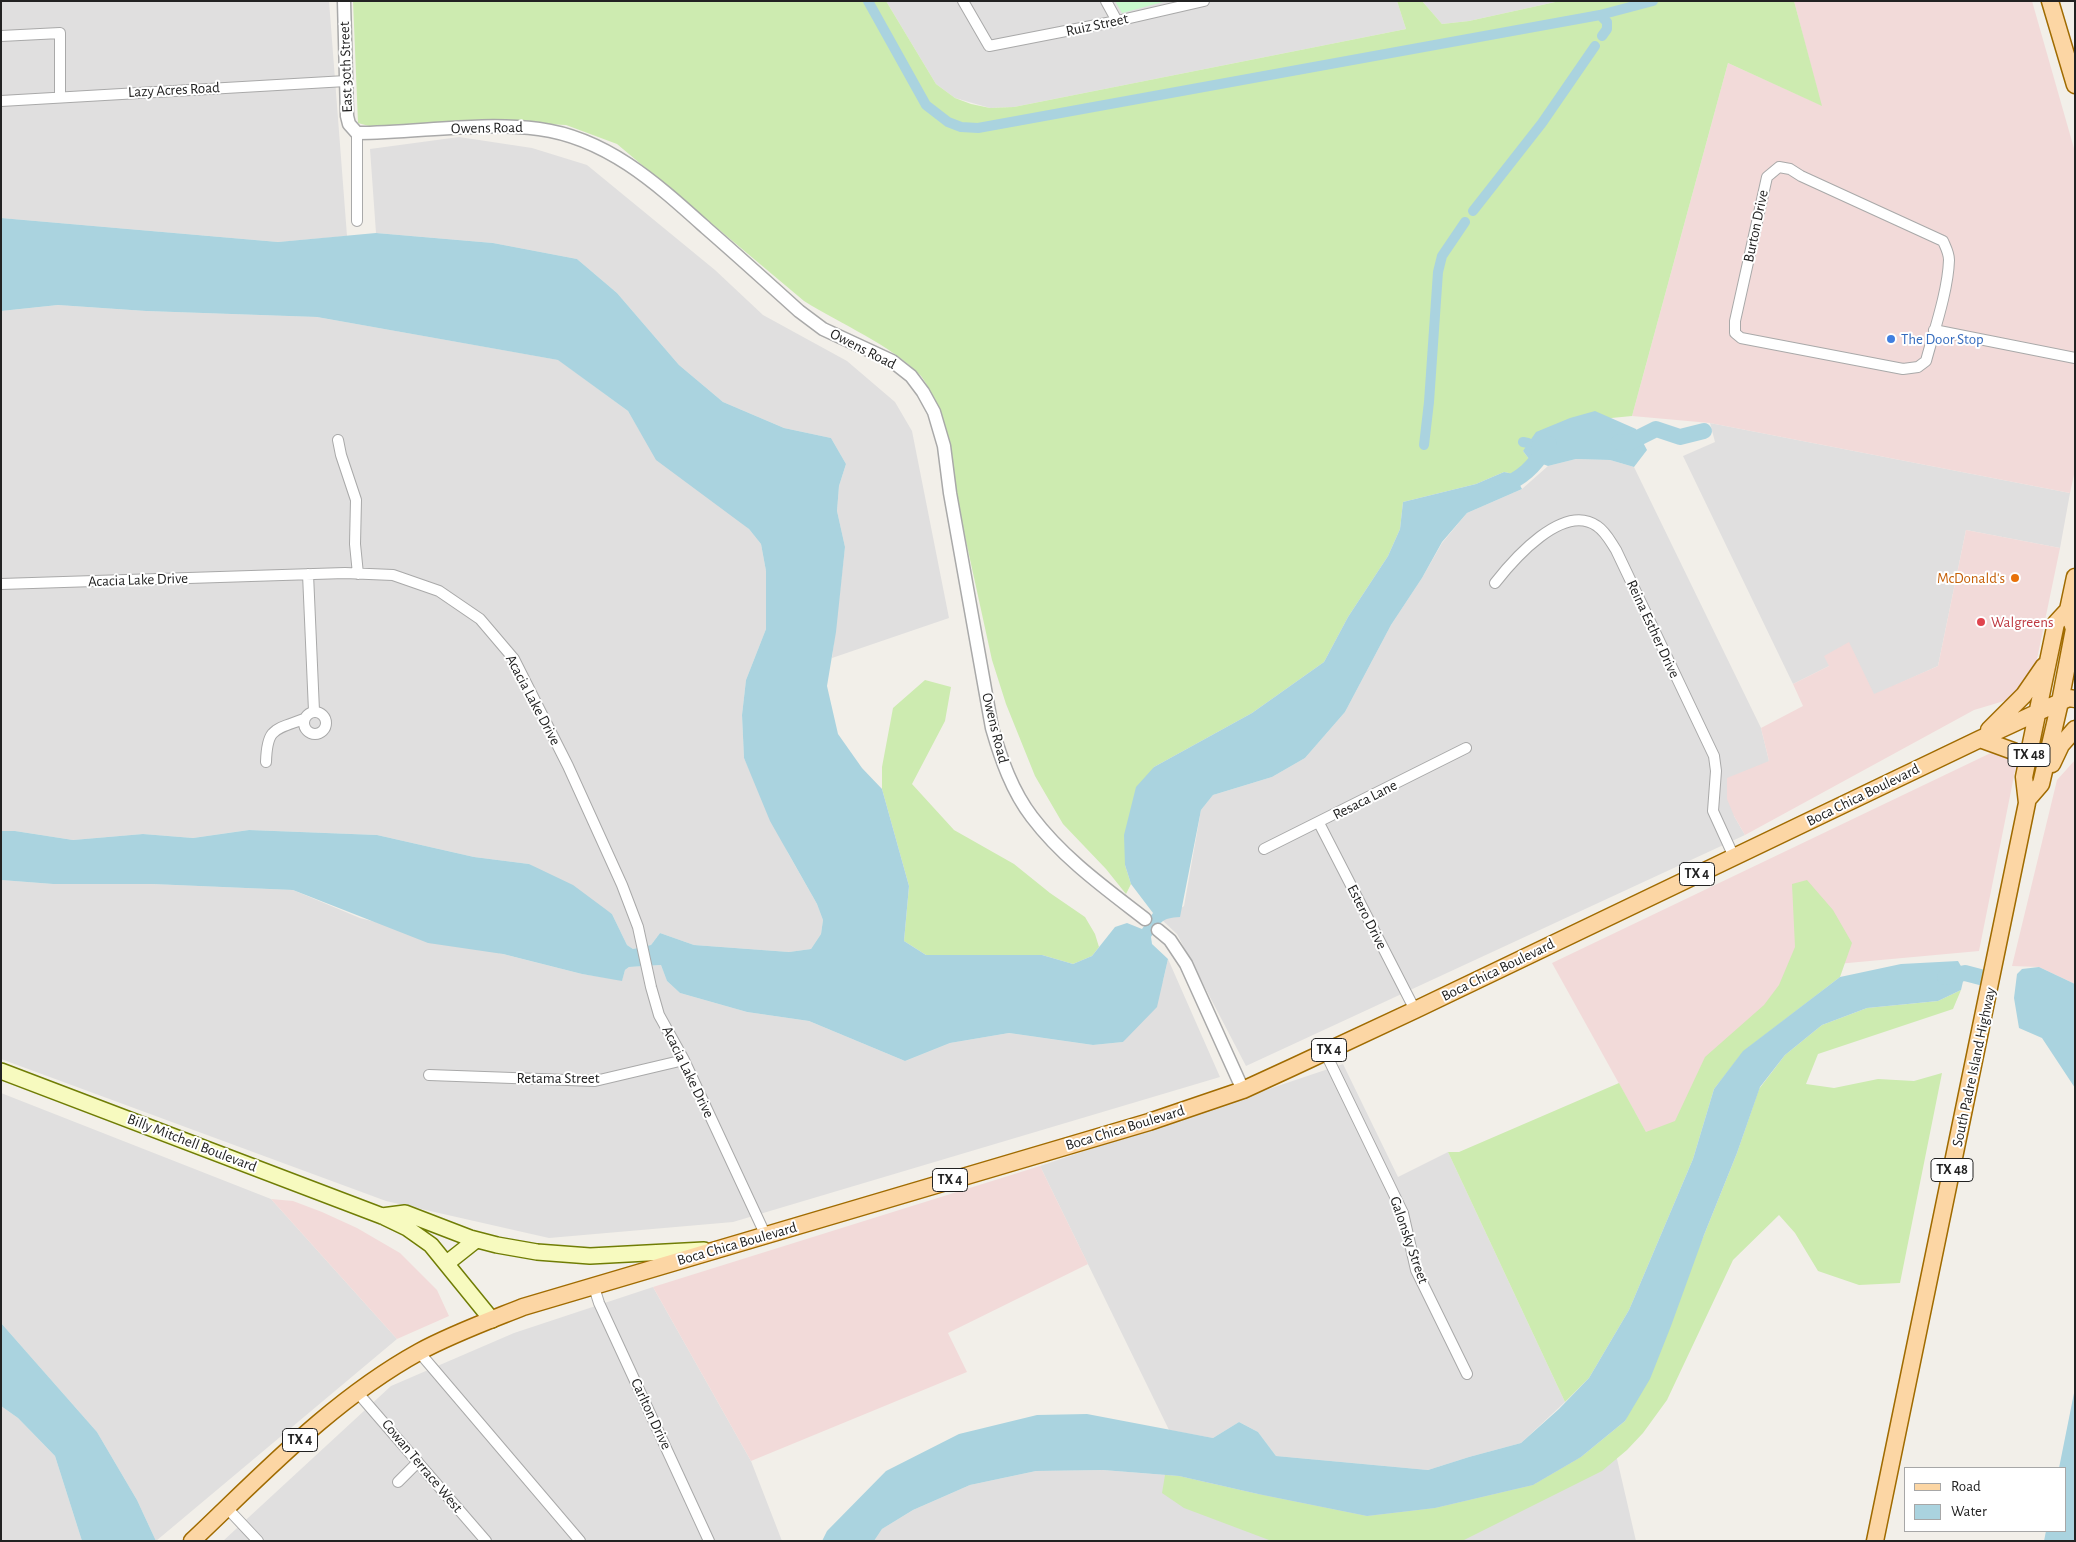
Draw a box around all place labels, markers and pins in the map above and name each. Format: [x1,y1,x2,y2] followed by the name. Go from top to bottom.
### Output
[1901,330,1984,348] place label: The Door Stop
[1885,333,1897,345] marker: The Door Stop
[1937,569,2005,587] place label: McDonald's
[2009,572,2021,584] marker: McDonald's
[1991,613,2053,631] place label: Walgreens
[1975,616,1987,628] marker: Walgreens

